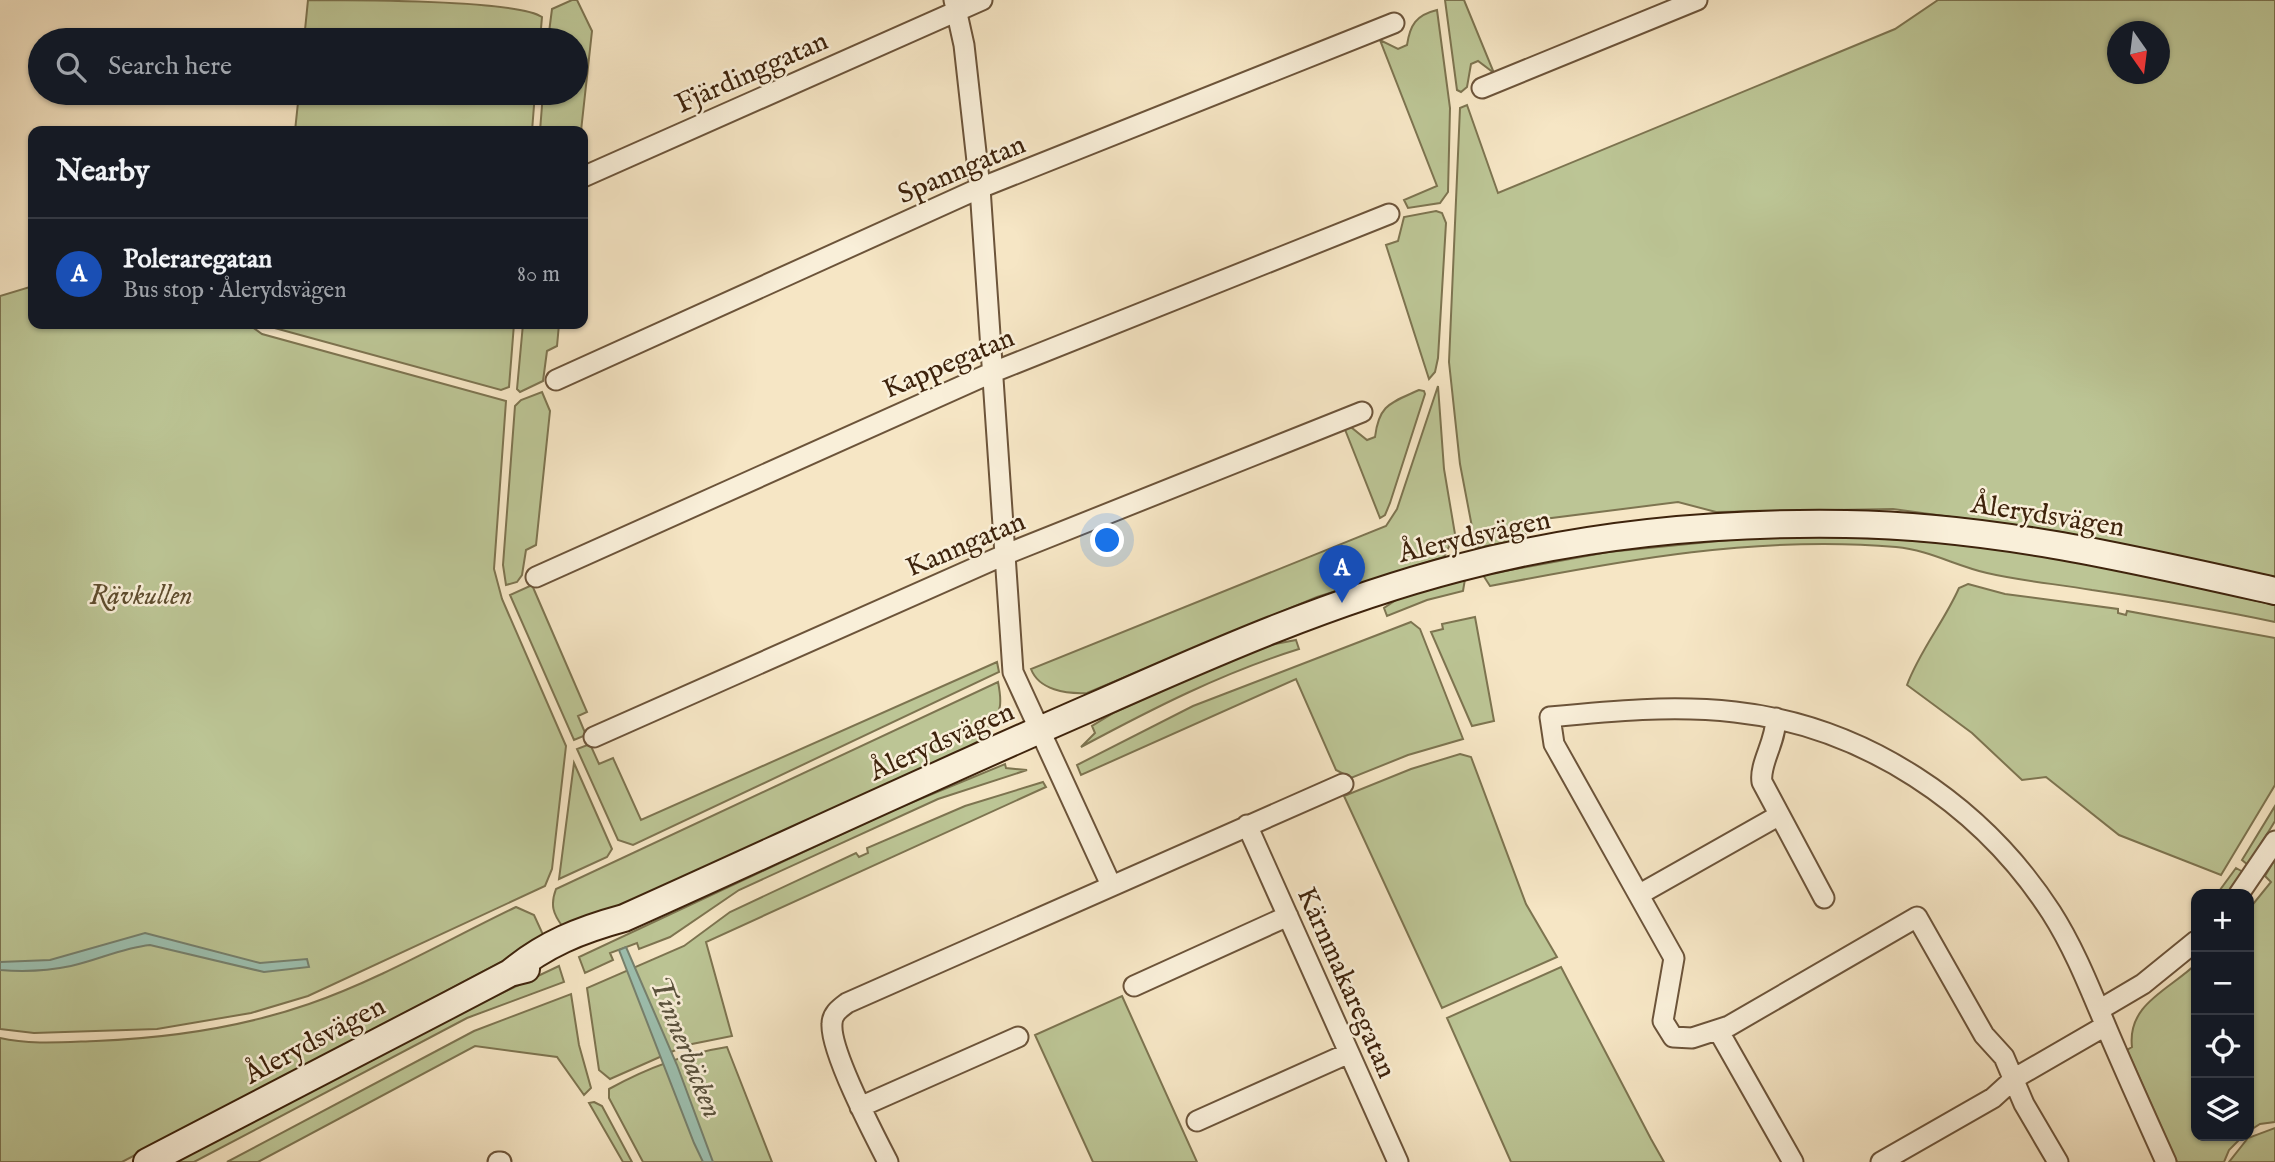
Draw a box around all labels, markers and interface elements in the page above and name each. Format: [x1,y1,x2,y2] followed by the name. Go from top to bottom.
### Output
[2107,21,2170,84] north arrow
[670,24,834,122] street label: Fjärdinggatan
[28,28,588,105] search box
[52,48,90,86] icon: search
[108,50,232,83] text: Search here
[893,128,1031,213] street label: Spanngatan
[56,153,149,191] text: Nearby
[123,243,272,276] text: Poleraregatan
[71,260,87,289] text: A
[517,260,560,289] text: 80 m
[123,276,346,305] text: Bus stop · Ålerydsvägen
[878,321,1020,408] street label: Kappegatan
[1967,486,2127,546] street label: Ålerydsvägen
[1394,502,1554,572] street label: Ålerydsvägen
[901,505,1031,586] street label: Kanngatan
[1090,523,1124,557] your location
[1319,545,1365,603] pin: A
[89,579,193,614] park label: Rävkullen
[863,694,1020,790] street label: Ålerydsvägen
[1288,882,1404,1084] street label: Kärnmakaregatan
[2191,889,2254,1141] map controls
[2191,889,2254,952] button: +
[2191,952,2254,1015] button: −
[639,971,731,1124] water label: Tinnerbäcken
[237,988,392,1094] street label: Ålerydsvägen
[2191,1015,2254,1078] button: locate
[2191,1078,2254,1141] button: layers

